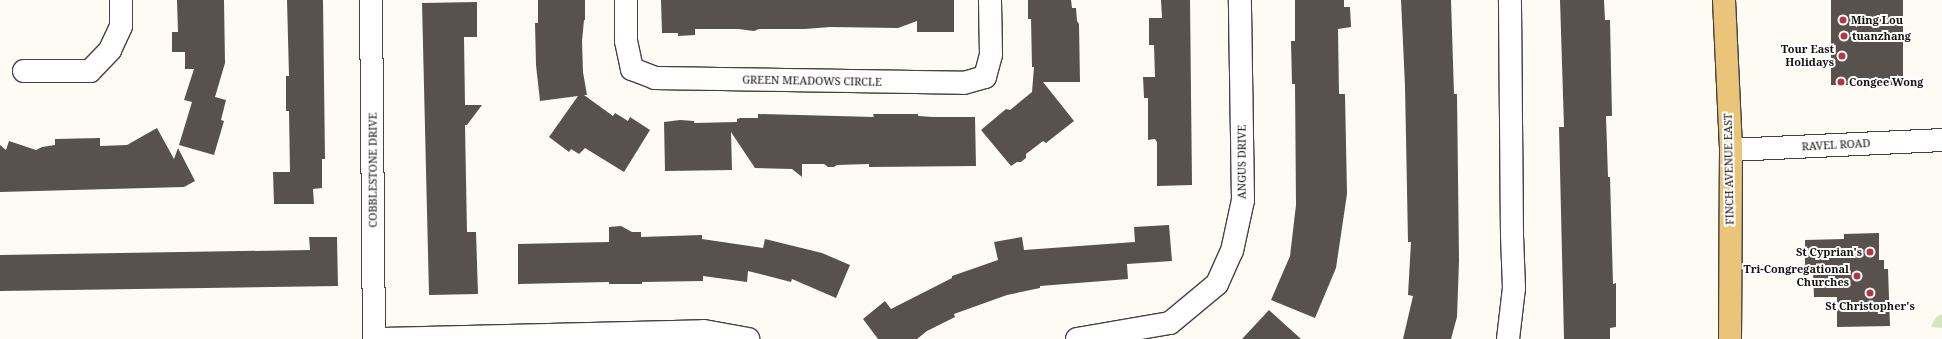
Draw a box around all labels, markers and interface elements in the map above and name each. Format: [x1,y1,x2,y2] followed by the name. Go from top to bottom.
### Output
[1851,13,1903,27] place label: Ming Lou
[1838,15,1848,25] marker: Ming Lou
[1852,29,1911,43] place label: tuanzhang
[1839,31,1849,41] marker: tuanzhang
[1781,43,1834,69] place label: Tour East Holidays
[1837,51,1847,61] marker: Tour East Holidays
[742,73,882,89] street label: GREEN MEADOWS CIRCLE
[1849,75,1923,89] place label: Congee Wong
[1836,77,1846,87] marker: Congee Wong
[366,112,380,228] street label: COBBLESTONE DRIVE
[1721,113,1737,225] street label: FINCH AVENUE EAST
[1235,125,1249,199] street label: ANGUS DRIVE
[1801,137,1871,153] street label: RAVEL ROAD
[1796,245,1862,259] place label: St Cyprian's
[1865,247,1875,257] marker: St Cyprian's
[1743,263,1849,289] place label: Tri-Congregational Churches
[1852,271,1862,281] marker: Tri-Congregational Churches
[1865,288,1875,298] marker: St Christopher's
[1825,299,1915,313] place label: St Christopher's

